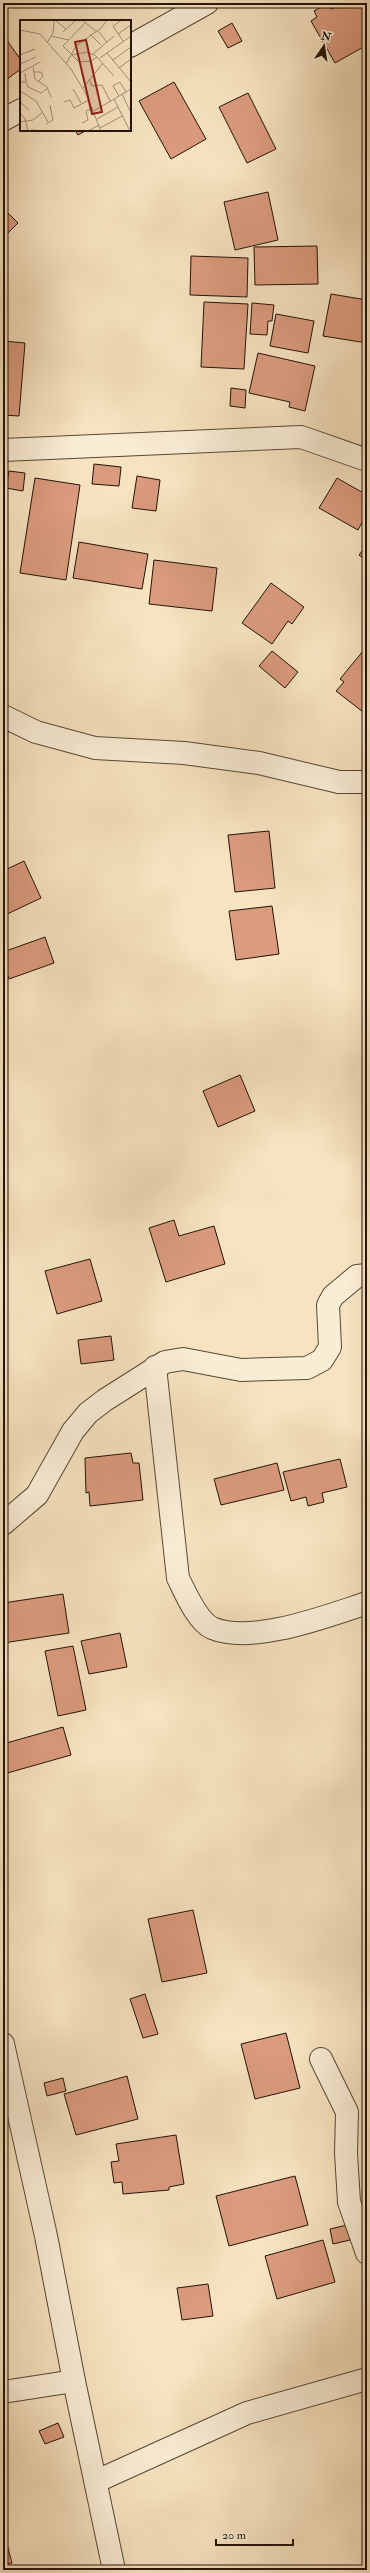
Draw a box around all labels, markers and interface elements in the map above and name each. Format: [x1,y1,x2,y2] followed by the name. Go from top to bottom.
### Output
[20,20,131,131] inset map
[304,26,344,66] north arrow
[319,29,334,44] text: N
[216,2521,293,2547] scale bar
[222,2528,247,2543] text: 20 m

